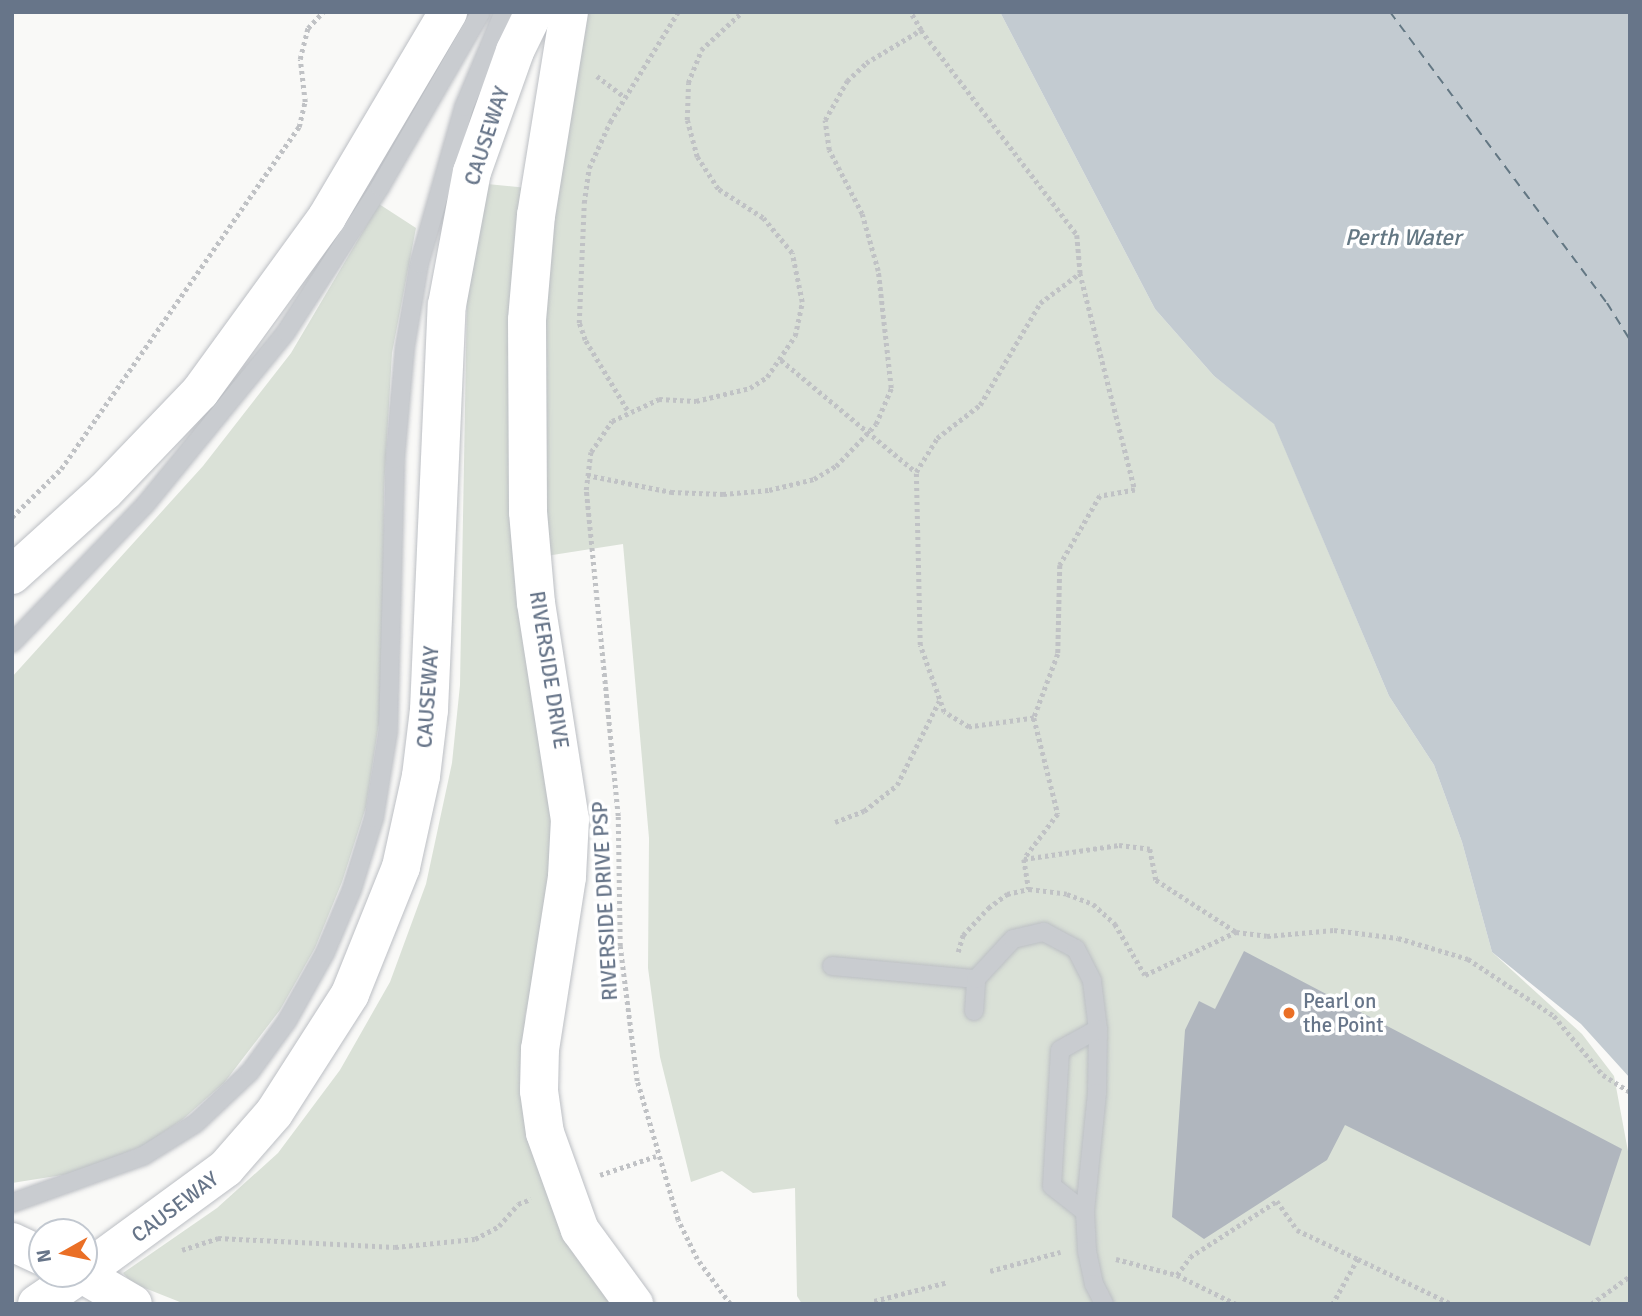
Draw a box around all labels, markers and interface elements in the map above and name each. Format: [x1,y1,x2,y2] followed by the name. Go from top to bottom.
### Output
[459,83,515,189] street label: CAUSEWAY
[1345,224,1461,252] water label: Perth Water
[524,589,574,751] street label: RIVERSIDE DRIVE
[412,645,444,749] street label: CAUSEWAY
[587,801,623,1001] street label: RIVERSIDE DRIVE PSP
[1303,988,1384,1038] place label: Pearl on the Point
[1281,1005,1297,1021] marker: Pearl on the Point
[127,1166,223,1248] street label: CAUSEWAY
[28,1218,98,1288] north arrow
[31,1248,57,1264] text: N

